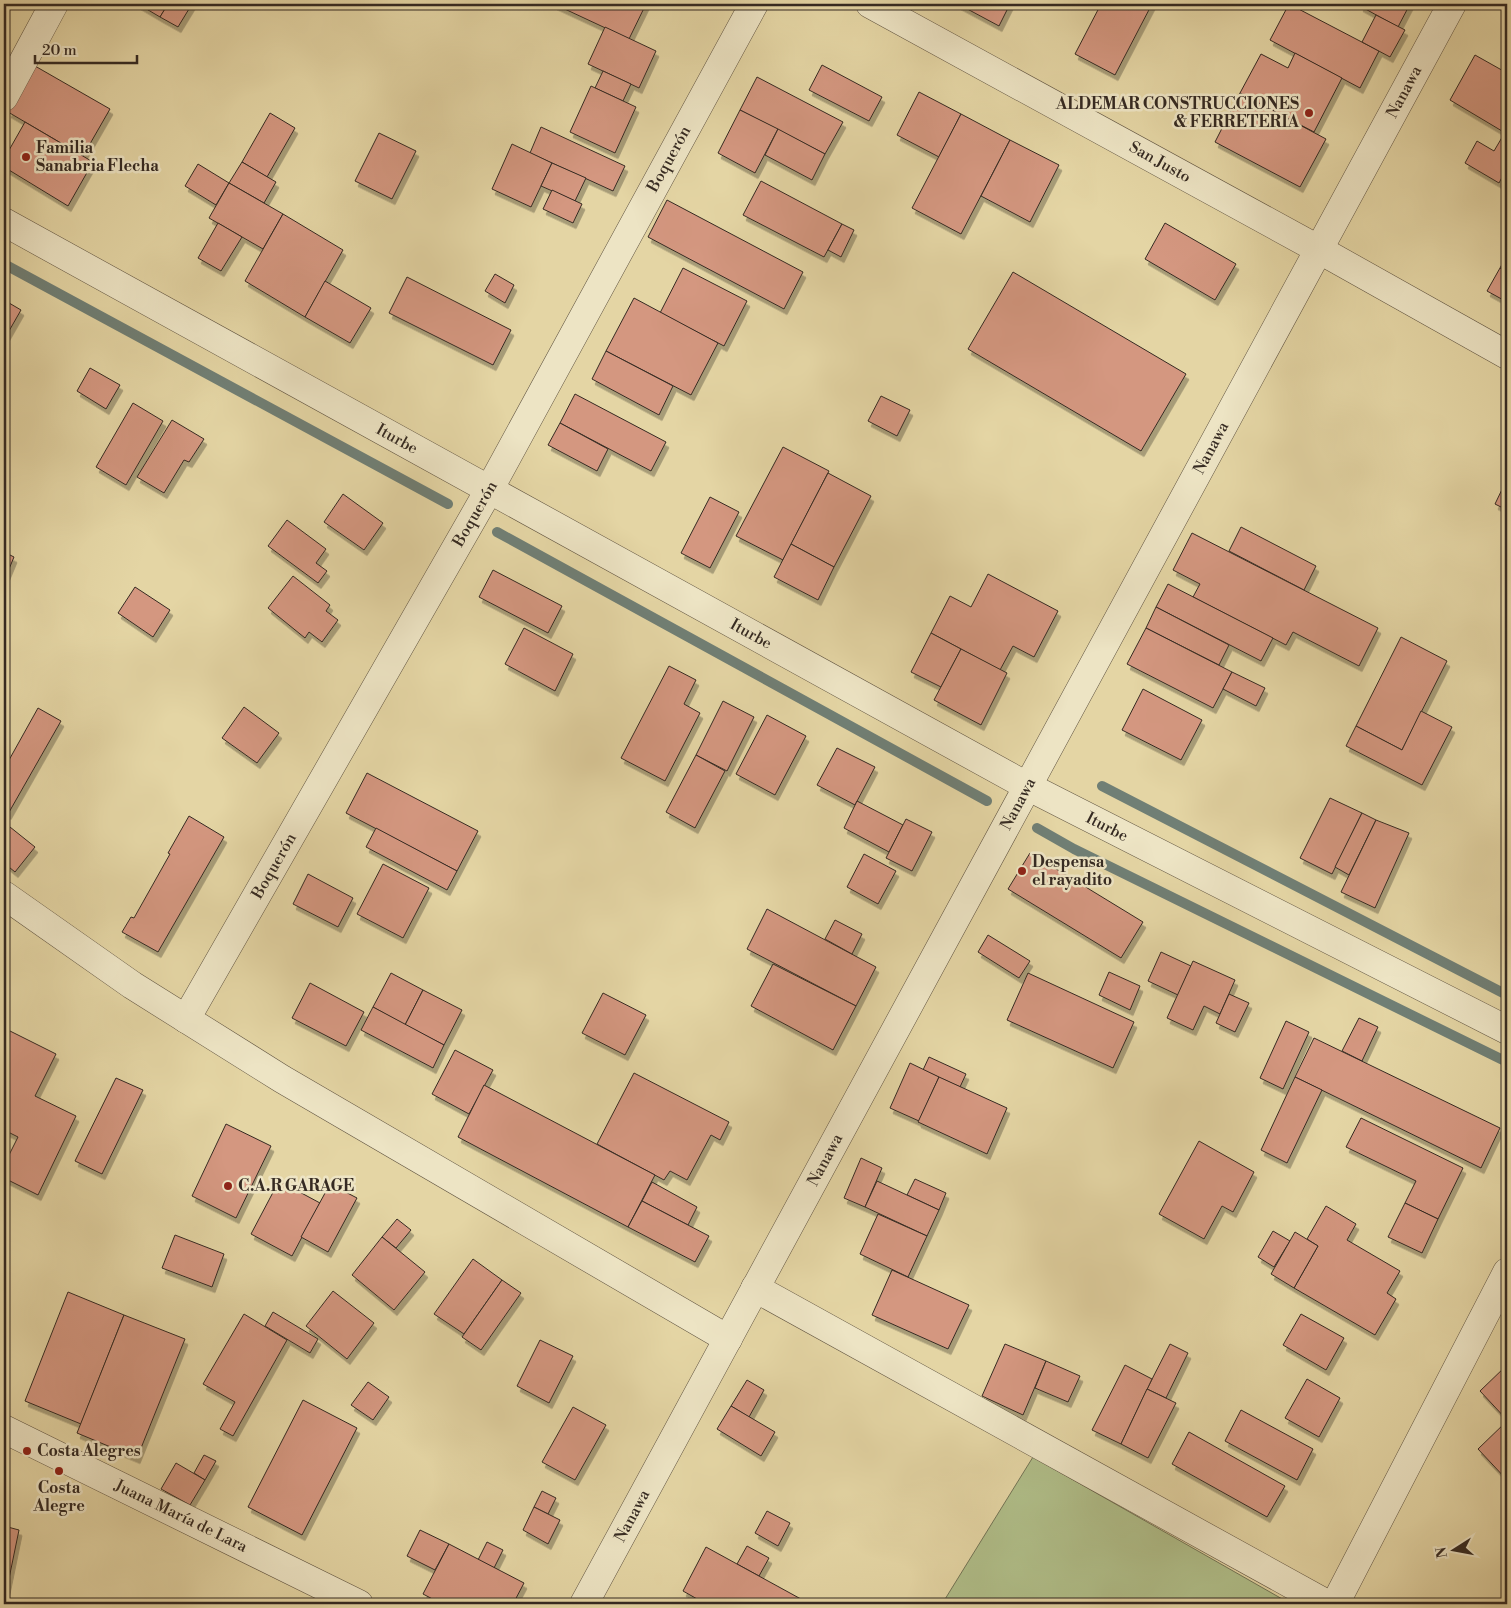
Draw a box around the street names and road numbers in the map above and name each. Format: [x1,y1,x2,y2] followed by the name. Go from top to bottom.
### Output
[1382,62,1427,122] street label: Nanawa
[642,122,696,196] street label: Boquerón
[1126,137,1194,187] street label: San Justo
[1189,418,1234,478] street label: Nanawa
[373,419,421,459] street label: Iturbe
[448,477,502,551] street label: Boquerón
[727,614,775,654] street label: Iturbe
[996,774,1041,834] street label: Nanawa
[1082,808,1132,846] street label: Iturbe
[247,829,301,903] street label: Boquerón
[803,1130,848,1190] street label: Nanawa
[110,1475,251,1557] street label: Juana María de Lara
[610,1486,655,1546] street label: Nanawa

